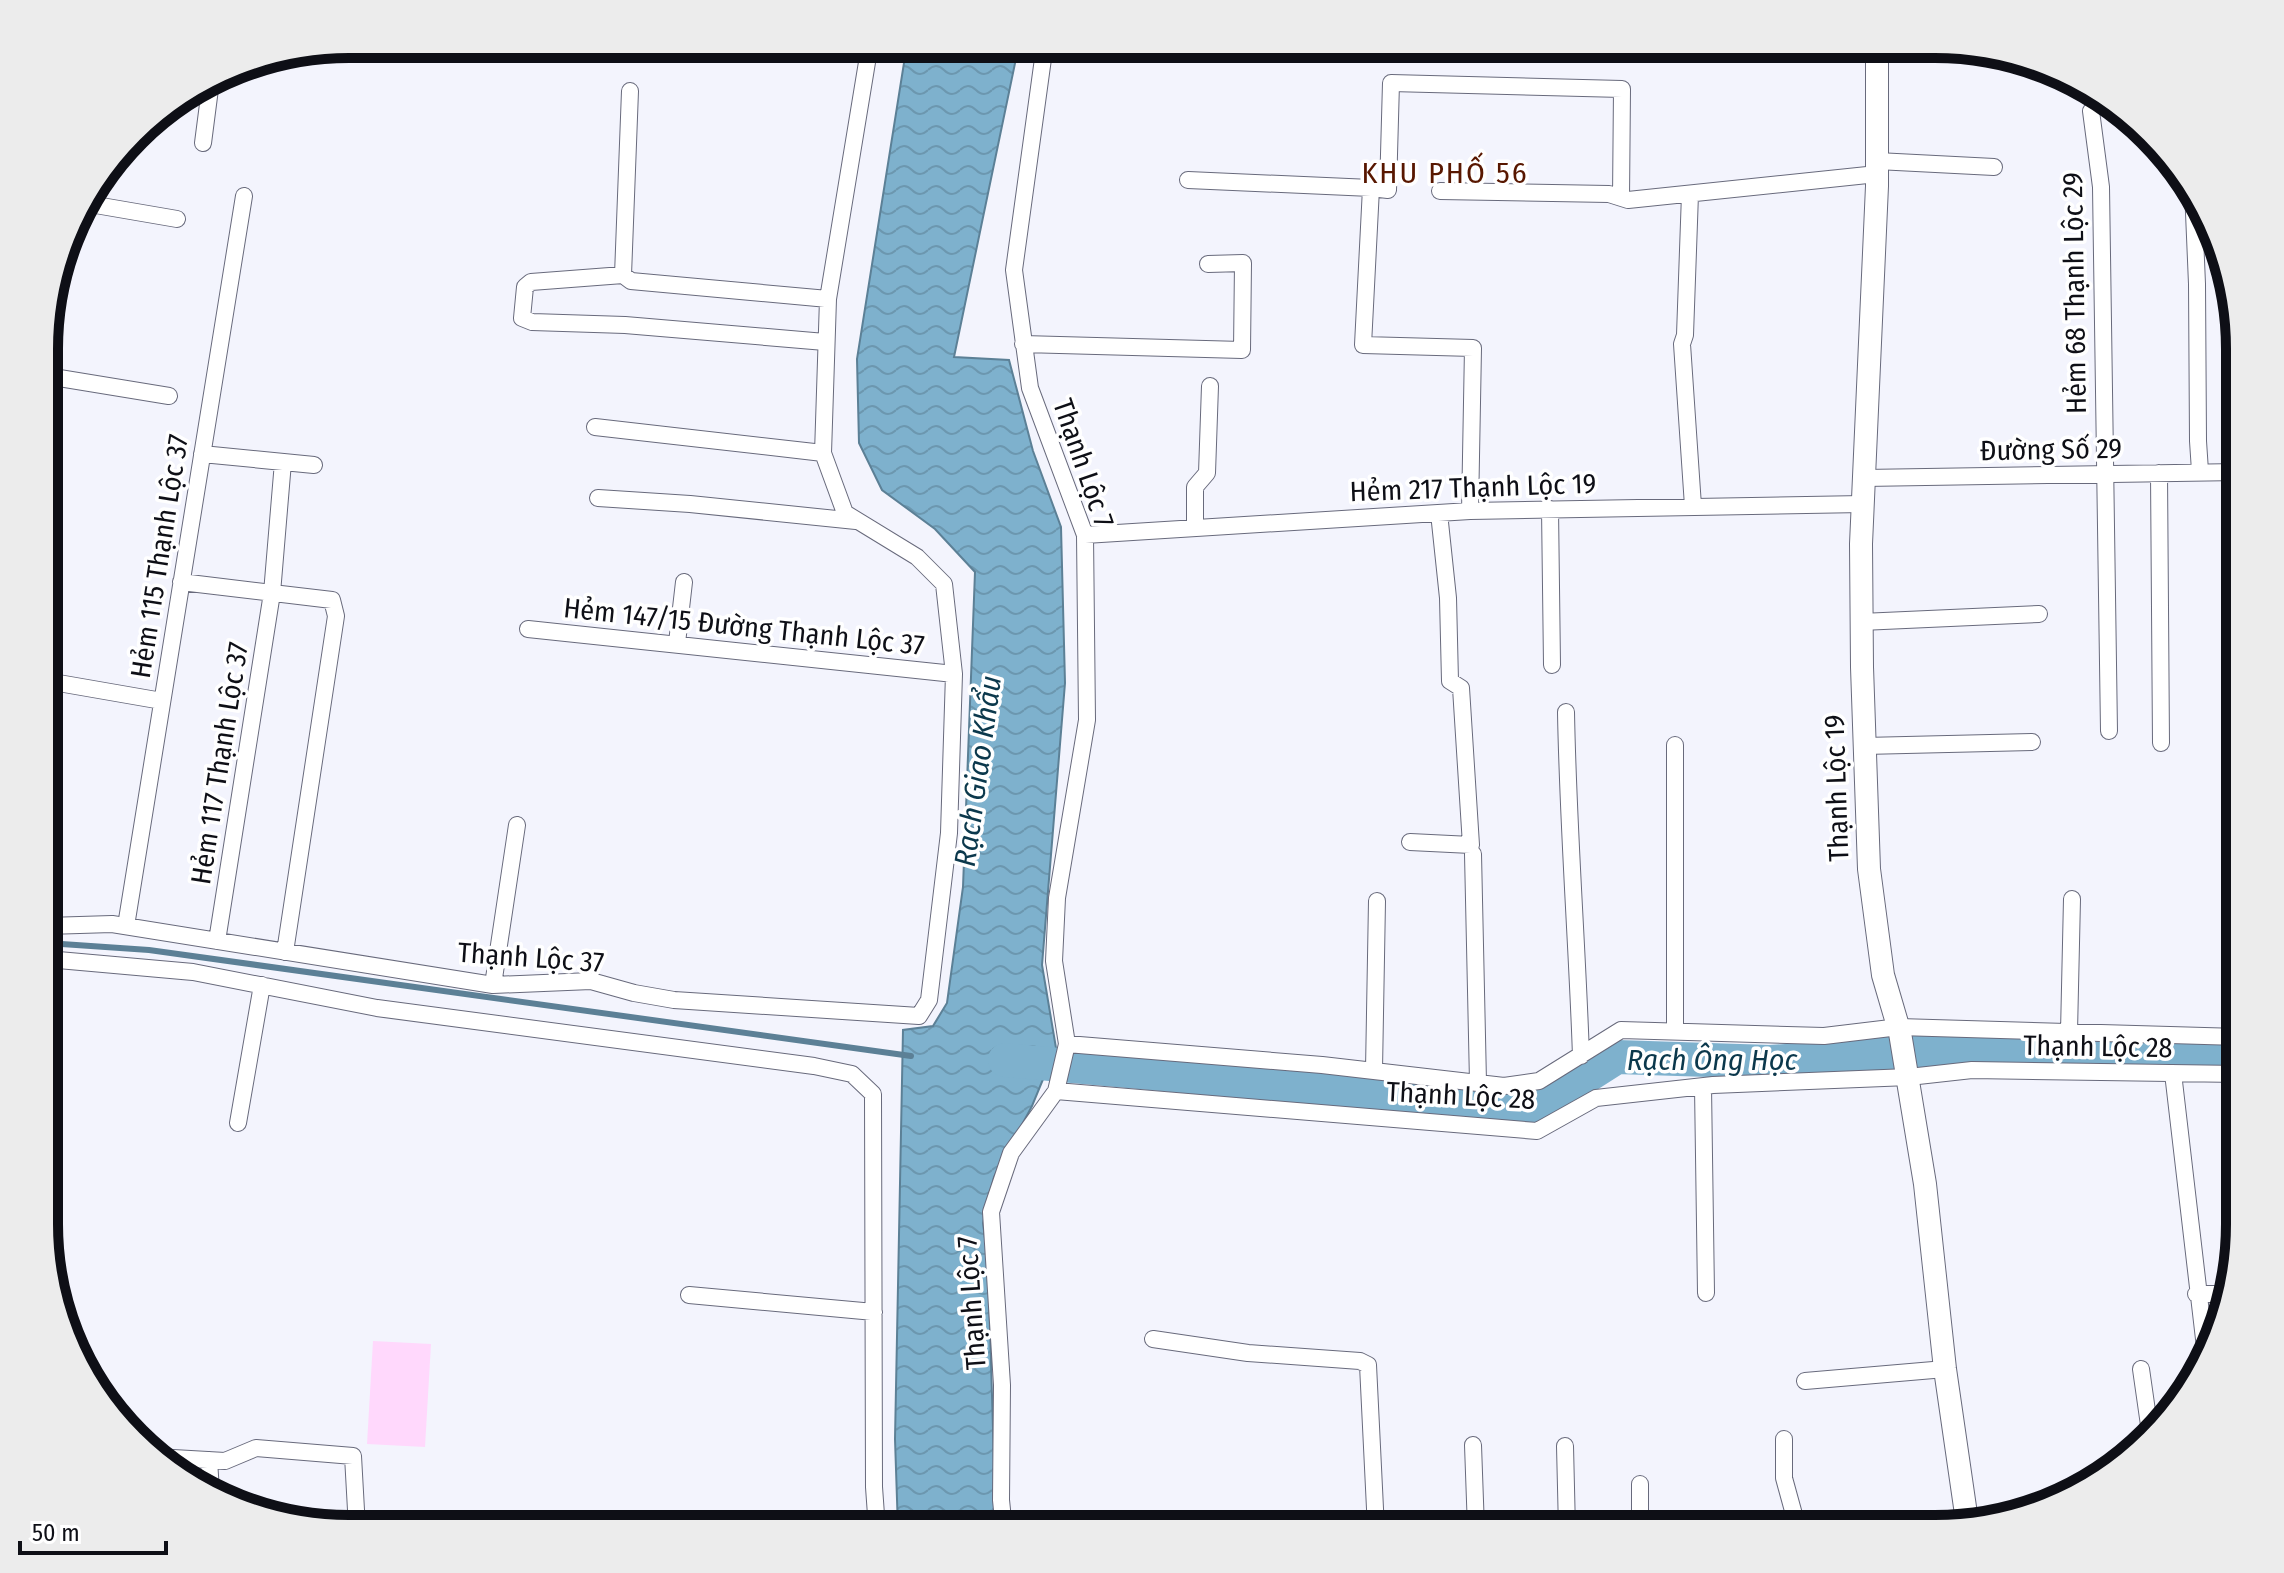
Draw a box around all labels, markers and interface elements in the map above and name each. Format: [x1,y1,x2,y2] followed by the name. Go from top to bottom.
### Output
[1361,152,1529,191] district label: KHU PHỐ 56
[2056,172,2093,414] street label: Hẻm 68 Thạnh Lộc 29
[1046,394,1121,532] street label: Thạnh Lộc 7
[124,432,195,680] street label: Hẻm 115 Thạnh Lộc 37
[1980,432,2122,467] street label: Đường Số 29
[1349,467,1597,508] street label: Hẻm 217 Thạnh Lộc 19
[562,591,926,662] street label: Hẻm 147/15 Đường Thạnh Lộc 37
[184,640,255,887] street label: Hẻm 117 Thạnh Lộc 37
[946,673,1009,869] water label: Rạch Giao Khẩu
[1817,714,1856,862] street label: Thạnh Lộc 19
[457,936,605,979] street label: Thạnh Lộc 37
[2023,1029,2173,1064] street label: Thạnh Lộc 28
[1627,1042,1798,1078] water label: Rạch Ông Học
[1386,1075,1536,1116] street label: Thạnh Lộc 28
[950,1235,993,1371] street label: Thạnh Lộc 7
[20,1505,166,1555] scale bar
[32,1519,80,1547] text: 50 m

